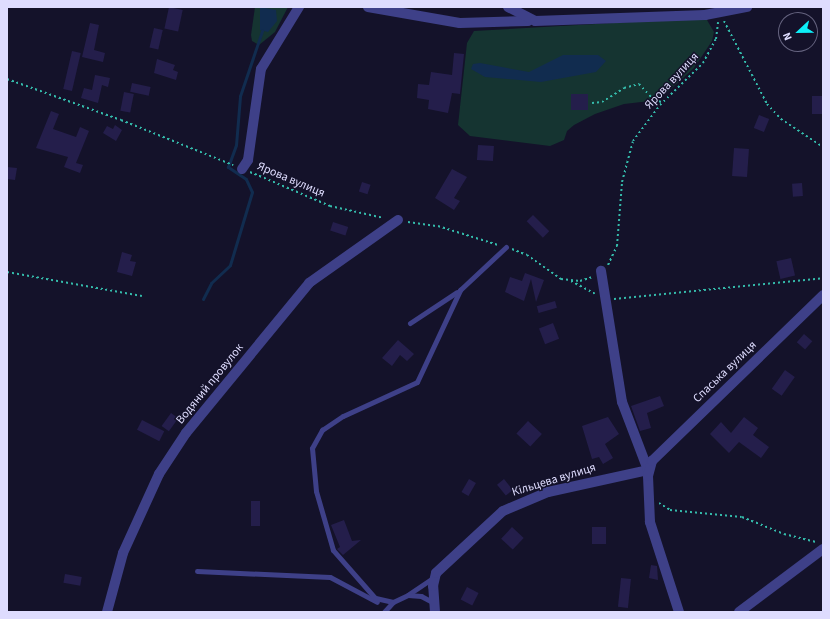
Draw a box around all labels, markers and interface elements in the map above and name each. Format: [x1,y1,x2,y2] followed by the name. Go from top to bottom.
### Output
[778,12,818,52] north arrow
[779,30,796,43] text: N
[642,50,702,112] street label: Ярова вулиця
[255,159,327,201] street label: Ярова вулиця
[690,338,760,406] street label: Спаська вулиця
[173,341,247,427] street label: Водяний провулок
[510,460,598,500] street label: Кільцева вулиця

